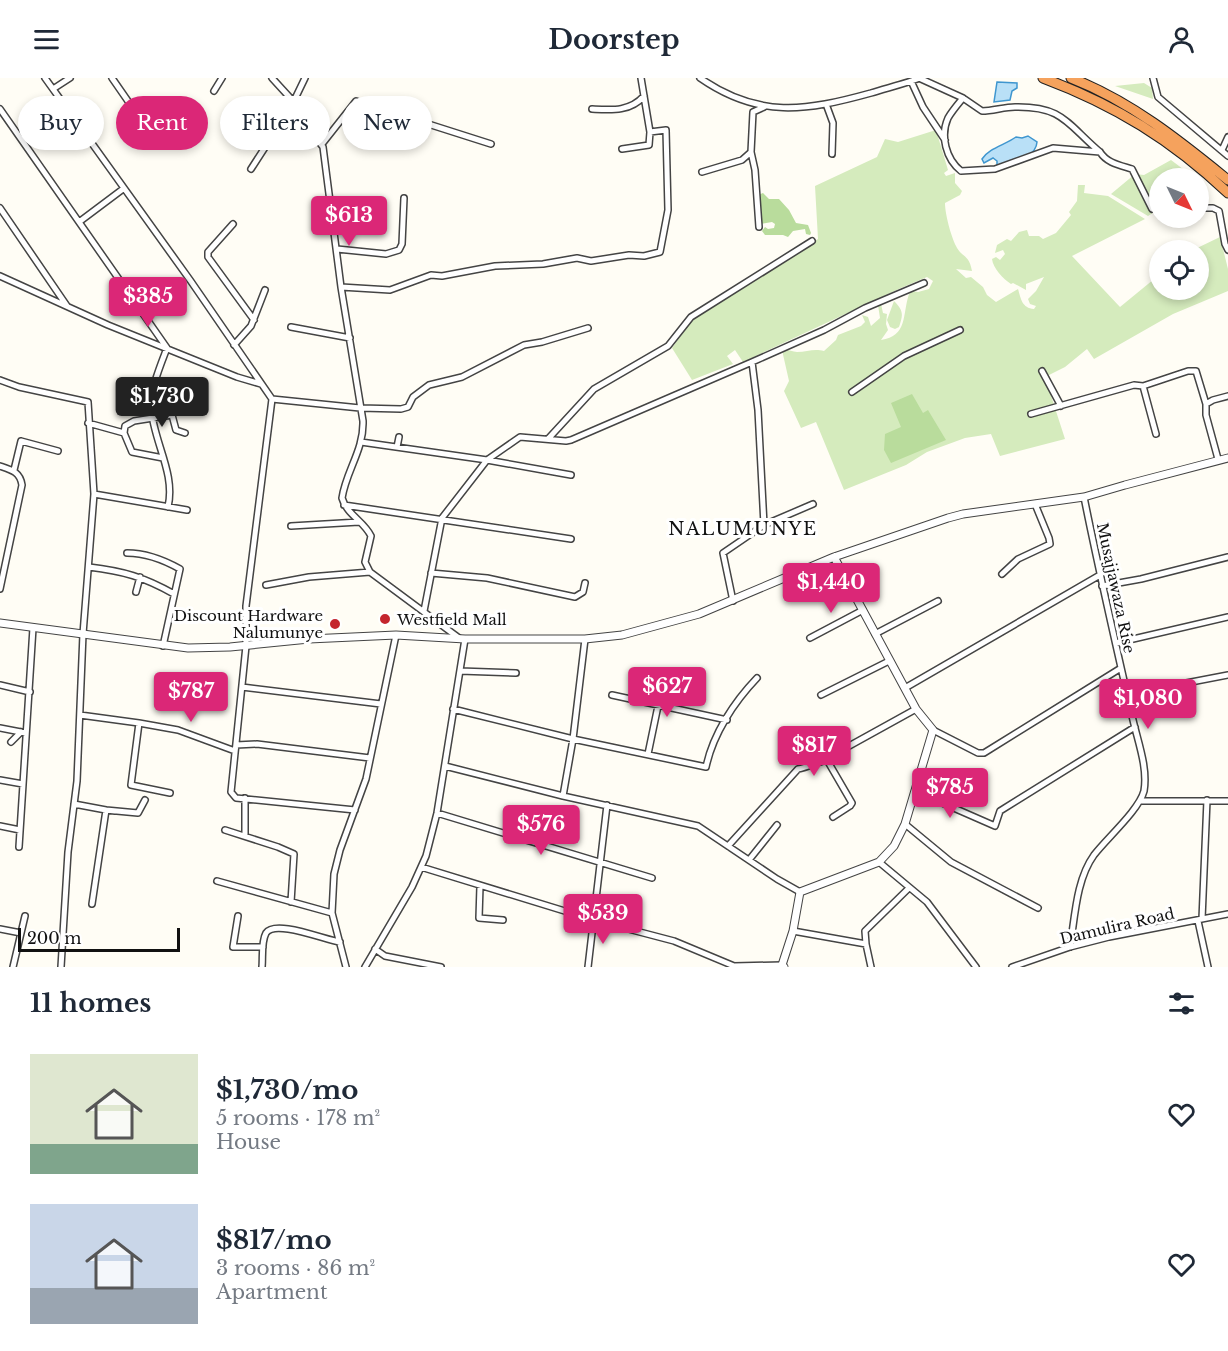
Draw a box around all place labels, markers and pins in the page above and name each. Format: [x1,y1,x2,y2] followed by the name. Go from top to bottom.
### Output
[313,196,385,247] pin: $613
[112,277,184,328] pin: $385
[113,377,211,428] pin: $1,730
[782,563,880,614] pin: $1,440
[174,606,323,642] place label: Discount Hardware Nalumunye
[396,610,507,629] place label: Westfield Mall
[378,612,392,626] marker: Westfield Mall
[328,617,342,631] marker: Discount Hardware Nalumunye
[631,667,703,718] pin: $627
[155,672,227,723] pin: $787
[1099,679,1197,730] pin: $1,080
[778,726,850,777] pin: $817
[914,768,986,819] pin: $785
[505,805,577,856] pin: $576
[567,894,639,945] pin: $539

